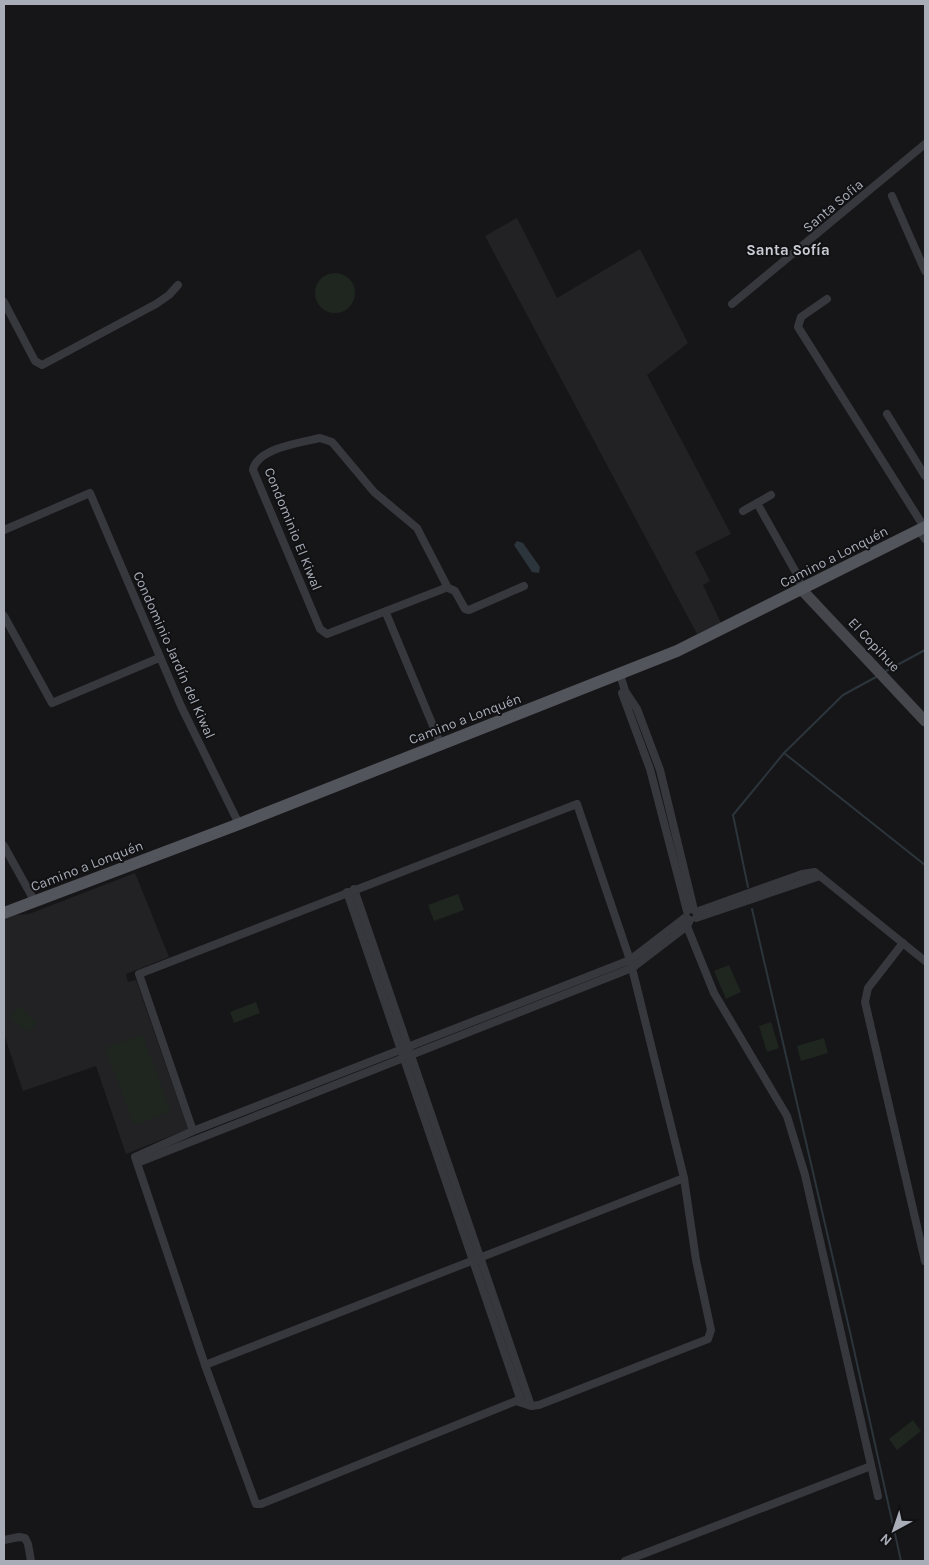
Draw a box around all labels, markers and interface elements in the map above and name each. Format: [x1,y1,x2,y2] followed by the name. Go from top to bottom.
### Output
[799,176,867,236] street label: Santa Sofia
[746,241,830,259] district label: Santa Sofía
[261,465,325,593] street label: Condominio El Kiwal
[777,522,891,592] street label: Camino a Lonquén
[129,569,219,741] street label: Condominio Jardín del Kiwal
[845,614,903,676] street label: El Copihue
[406,690,524,748] street label: Camino a Lonquén
[28,837,146,895] street label: Camino a Lonquén
[869,1505,919,1555] north arrow
[877,1530,895,1549] text: N

